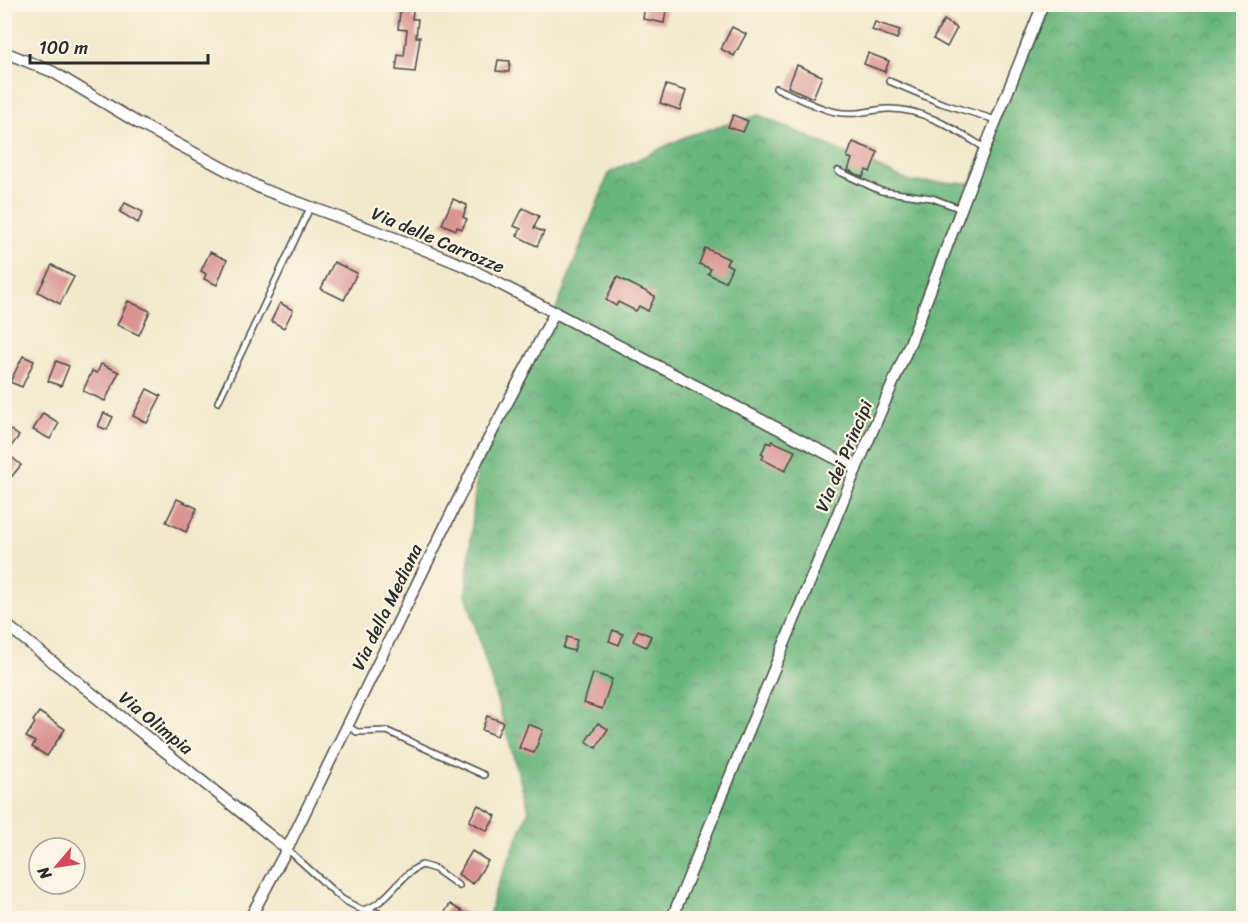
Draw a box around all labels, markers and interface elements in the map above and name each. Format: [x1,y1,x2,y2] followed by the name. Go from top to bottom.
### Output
[30,27,208,65] scale bar
[39,32,88,64] text: 100 m
[366,198,510,282] street label: Via delle Carrozze
[806,394,882,517] street label: Via dei Principi
[342,537,432,676] street label: Via della Mediana
[112,683,201,764] street label: Via Olimpia
[27,836,87,896] north arrow
[29,860,60,886] text: N

